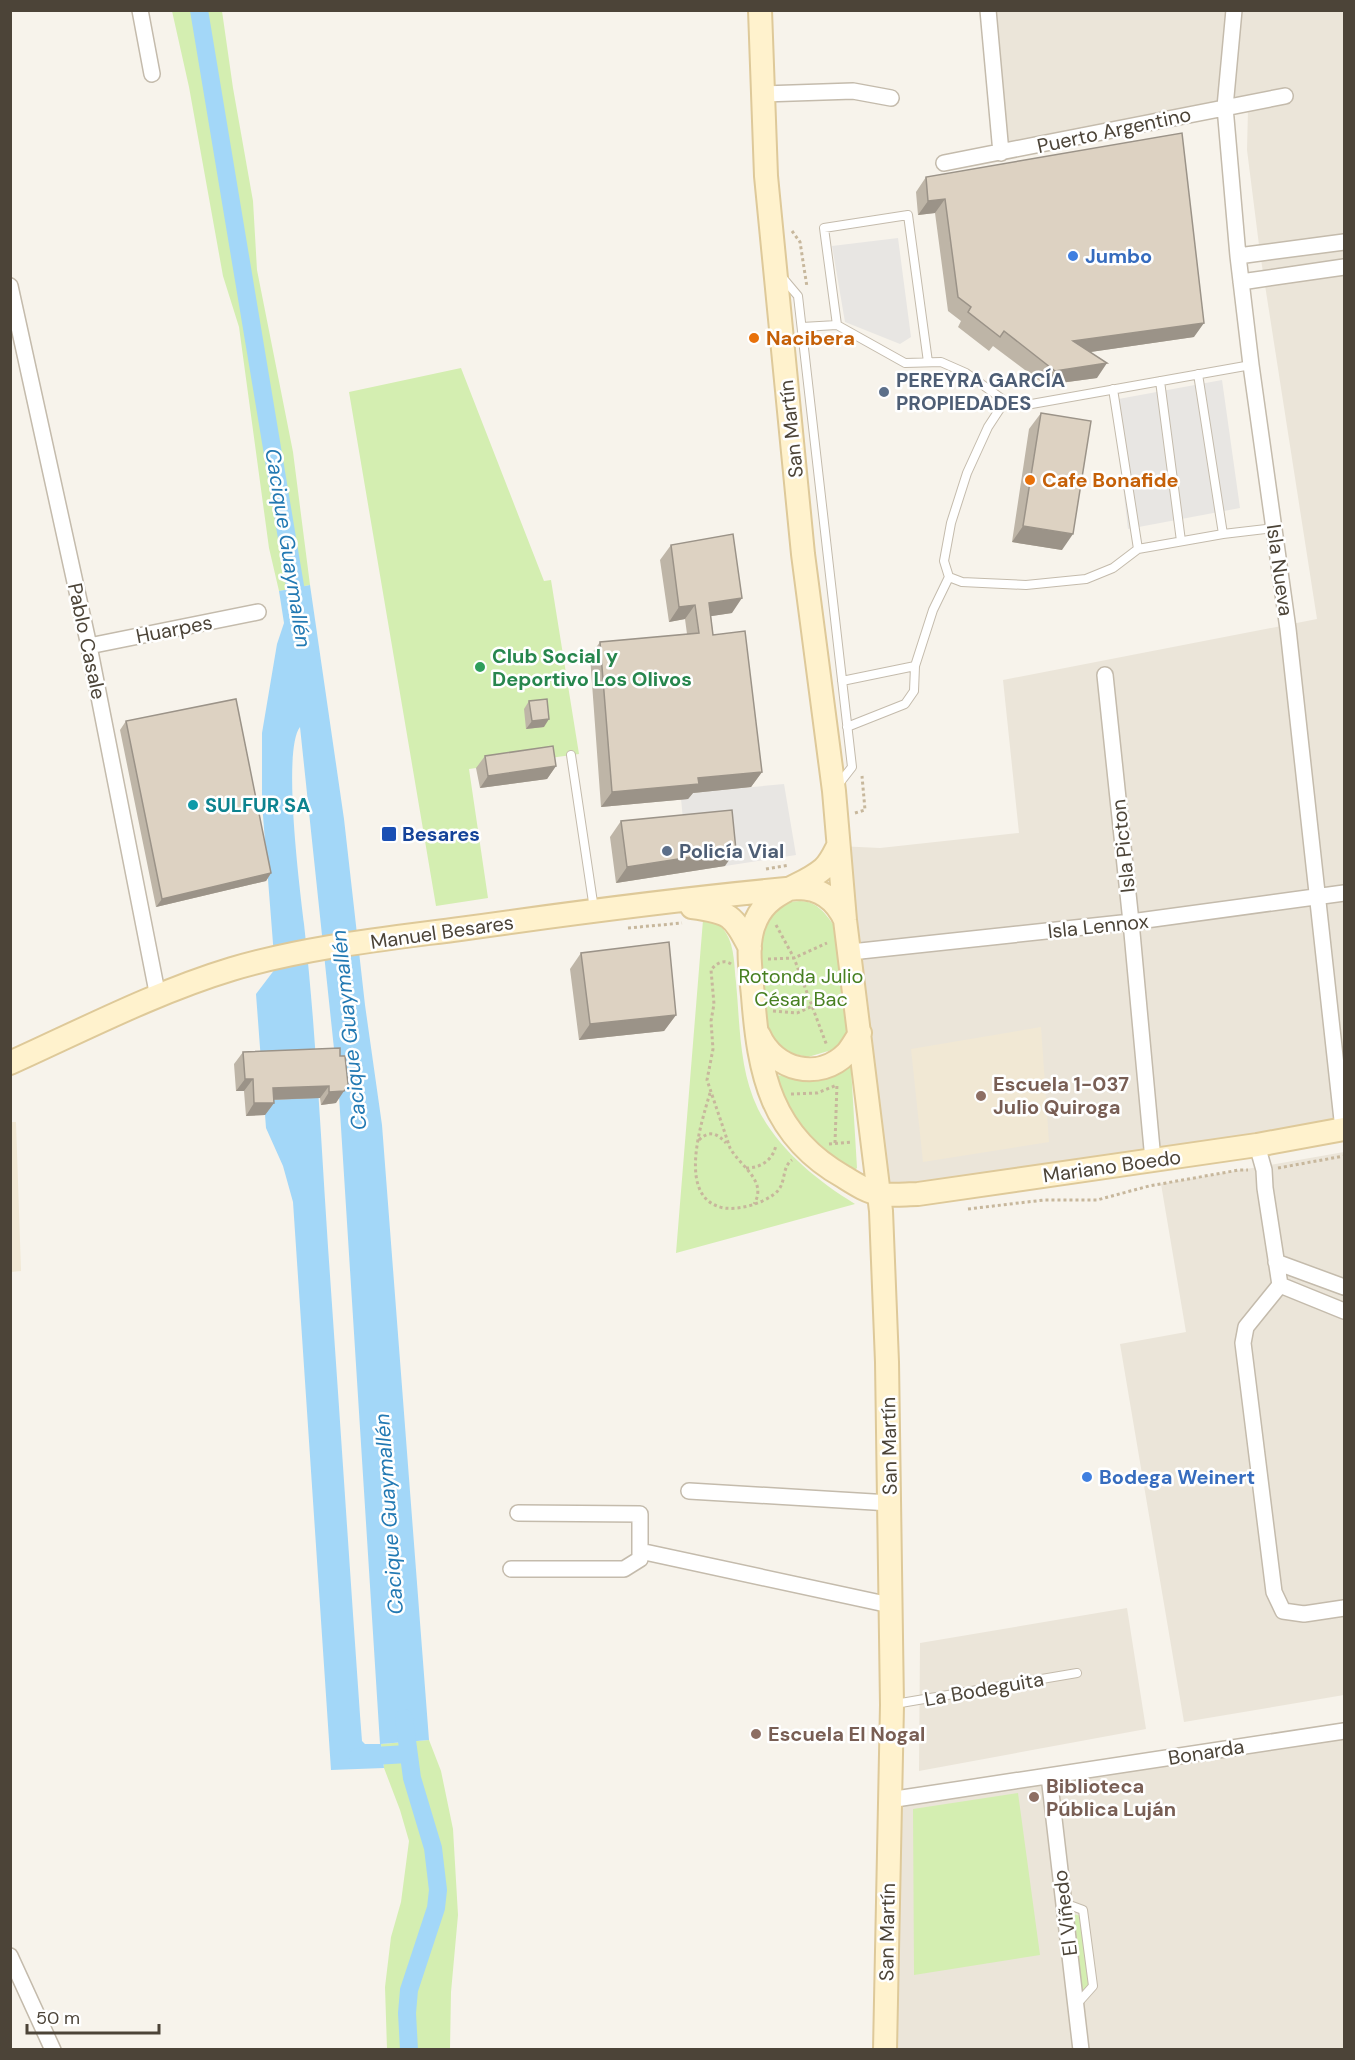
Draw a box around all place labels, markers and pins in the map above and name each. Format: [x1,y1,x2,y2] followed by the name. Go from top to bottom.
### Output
[1085,243,1152,269] place label: Jumbo
[1066,249,1080,263] marker: Jumbo
[766,325,855,351] place label: Nacibera
[747,331,761,345] marker: Nacibera
[896,367,1065,416] place label: PEREYRA GARCÍA PROPIEDADES
[877,385,891,399] marker: PEREYRA GARCÍA PROPIEDADES
[1042,467,1179,493] place label: Cafe Bonafide
[1023,473,1037,487] marker: Cafe Bonafide
[492,643,692,692] place label: Club Social y Deportivo Los Olivos
[473,660,487,674] marker: Club Social y Deportivo Los Olivos
[205,792,310,818] place label: SULFUR SA
[186,798,200,812] marker: SULFUR SA
[402,821,480,847] place label: Besares
[380,825,398,843] marker: Besares
[679,838,784,864] place label: Policía Vial
[660,844,674,858] marker: Policía Vial
[993,1071,1129,1120] place label: Escuela 1-037 Julio Quiroga
[974,1089,988,1103] marker: Escuela 1-037 Julio Quiroga
[1099,1464,1255,1490] place label: Bodega Weinert
[1080,1470,1094,1484] marker: Bodega Weinert
[768,1721,925,1747] place label: Escuela El Nogal
[749,1727,763,1741] marker: Escuela El Nogal
[1046,1773,1176,1822] place label: Biblioteca Pública Luján
[1027,1790,1041,1804] marker: Biblioteca Pública Luján

